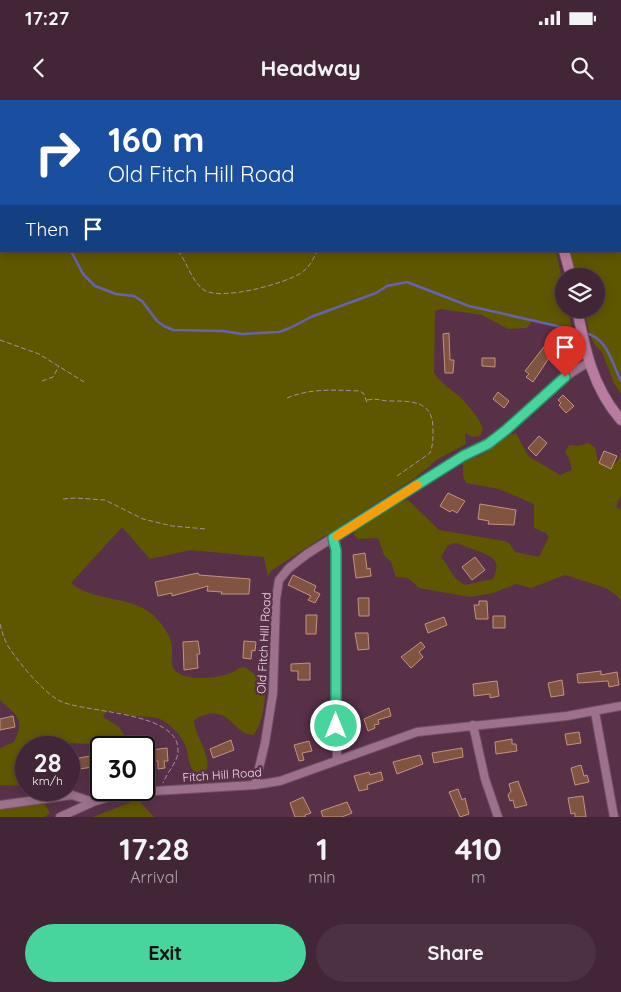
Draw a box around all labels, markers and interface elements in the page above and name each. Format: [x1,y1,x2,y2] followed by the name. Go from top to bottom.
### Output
[25,6,69,30] text: 17:27
[25,54,53,82] icon: back
[260,54,361,82] text: Headway
[568,54,596,82] icon: search
[108,117,205,161] text: 160 m
[25,120,90,185] icon: right
[108,160,295,188] text: Old Fitch Hill Road
[79,215,107,243] icon: arrive
[25,217,69,241] text: Then
[555,268,605,318] map controls
[555,268,605,318] button: layers
[544,326,586,377] pin
[551,333,579,361] icon: arrive
[253,592,274,694] street label: Old Fitch Hill Road
[309,699,361,751] position arrow
[90,736,155,801] speed limit sign: 30
[34,747,61,778] text: 28
[182,764,262,785] street label: Fitch Hill Road
[32,773,63,788] text: km/h
[119,830,189,868] text: 17:28
[316,830,328,868] text: 1
[455,830,502,868] text: 410
[130,867,178,887] text: Arrival
[308,867,336,887] text: min
[471,867,486,887] text: m
[25,924,306,982] button: Exit
[316,924,596,982] button: Share

